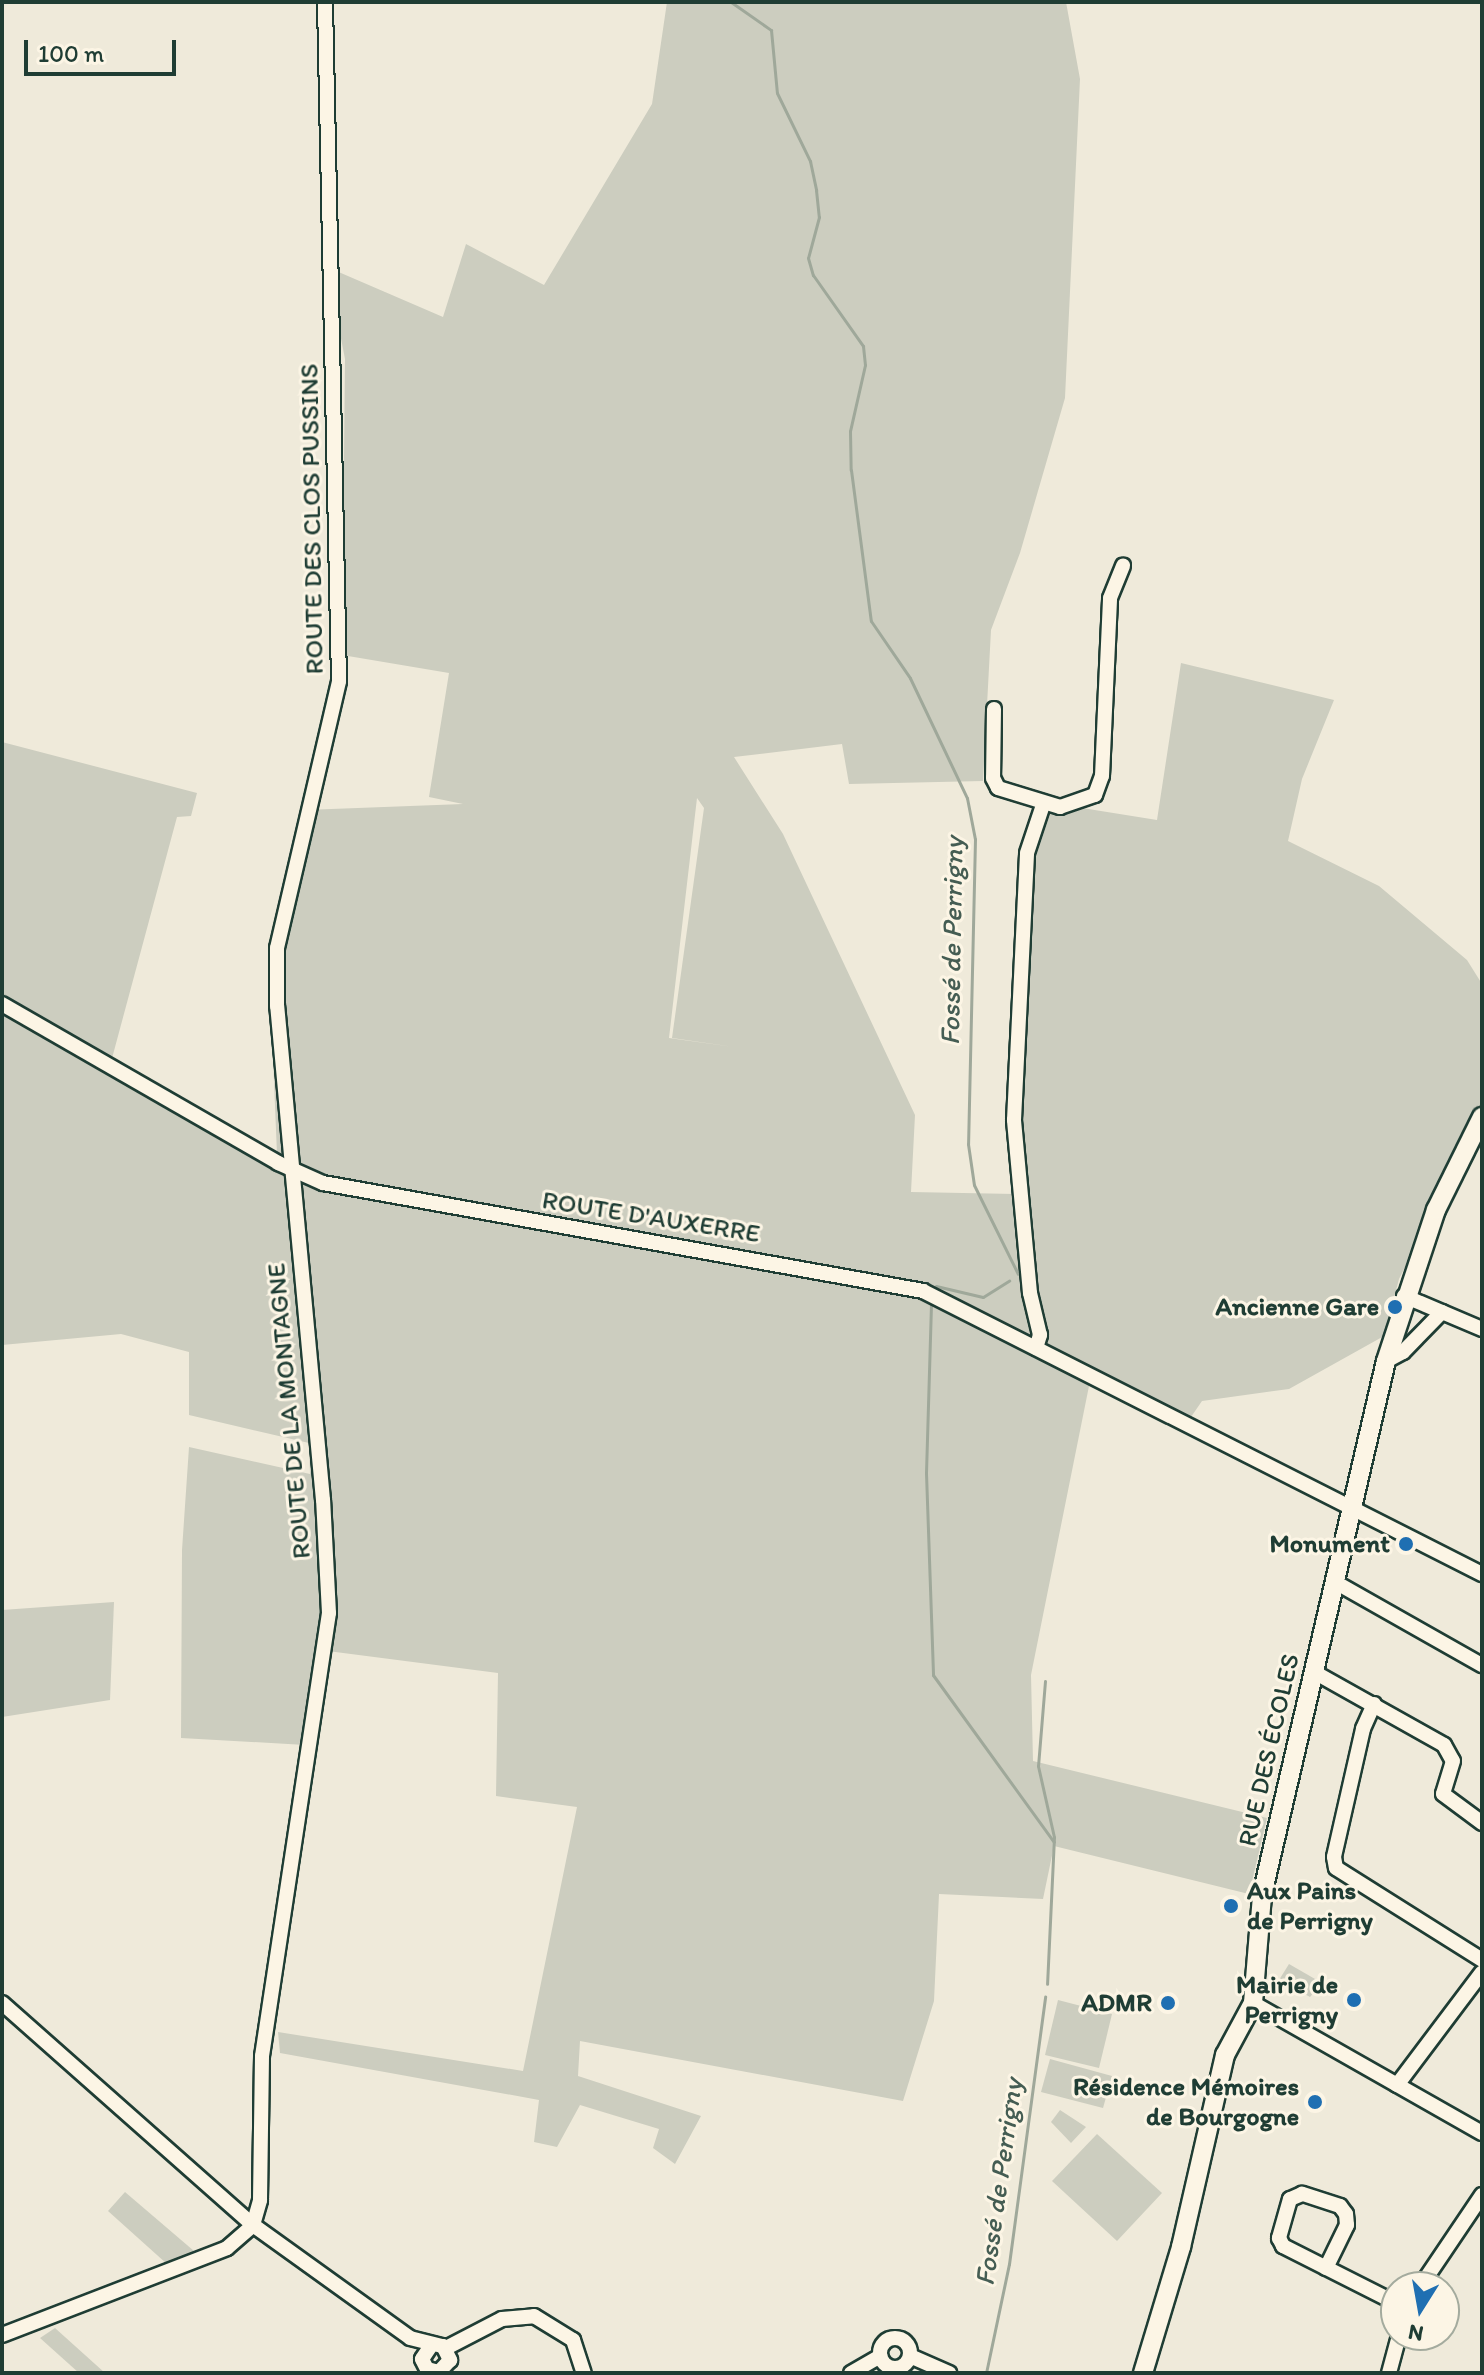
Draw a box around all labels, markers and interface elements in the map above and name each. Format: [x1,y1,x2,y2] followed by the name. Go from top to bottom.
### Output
[28,24,180,74] scale bar
[38,39,104,68] text: 100 m
[294,365,330,673] street label: ROUTE DES CLOS PUSSINS
[932,837,970,1045] water label: Fossé de Perrigny
[540,1184,762,1250] street label: ROUTE D'AUXERRE
[260,1261,318,1561] street label: ROUTE DE LA MONTAGNE
[1215,1291,1379,1323] place label: Ancienne Gare
[1386,1298,1404,1316] marker: Ancienne Gare
[1269,1528,1390,1560] place label: Monument
[1397,1535,1415,1553] marker: Monument
[1232,1650,1306,1850] street label: RUE DES ÉCOLES
[1247,1875,1373,1936] place label: Aux Pains de Perrigny
[1222,1897,1240,1915] marker: Aux Pains de Perrigny
[1236,1969,1338,2030] place label: Mairie de Perrigny
[1081,1987,1152,2019] place label: ADMR
[1345,1991,1363,2009] marker: Mairie de Perrigny
[1159,1994,1177,2012] marker: ADMR
[1073,2071,1299,2132] place label: Résidence Mémoires de Bourgogne
[967,2077,1029,2287] water label: Fossé de Perrigny
[1306,2093,1324,2111] marker: Résidence Mémoires de Bourgogne
[1380,2271,1460,2351] north arrow
[1406,2318,1426,2348] text: N

